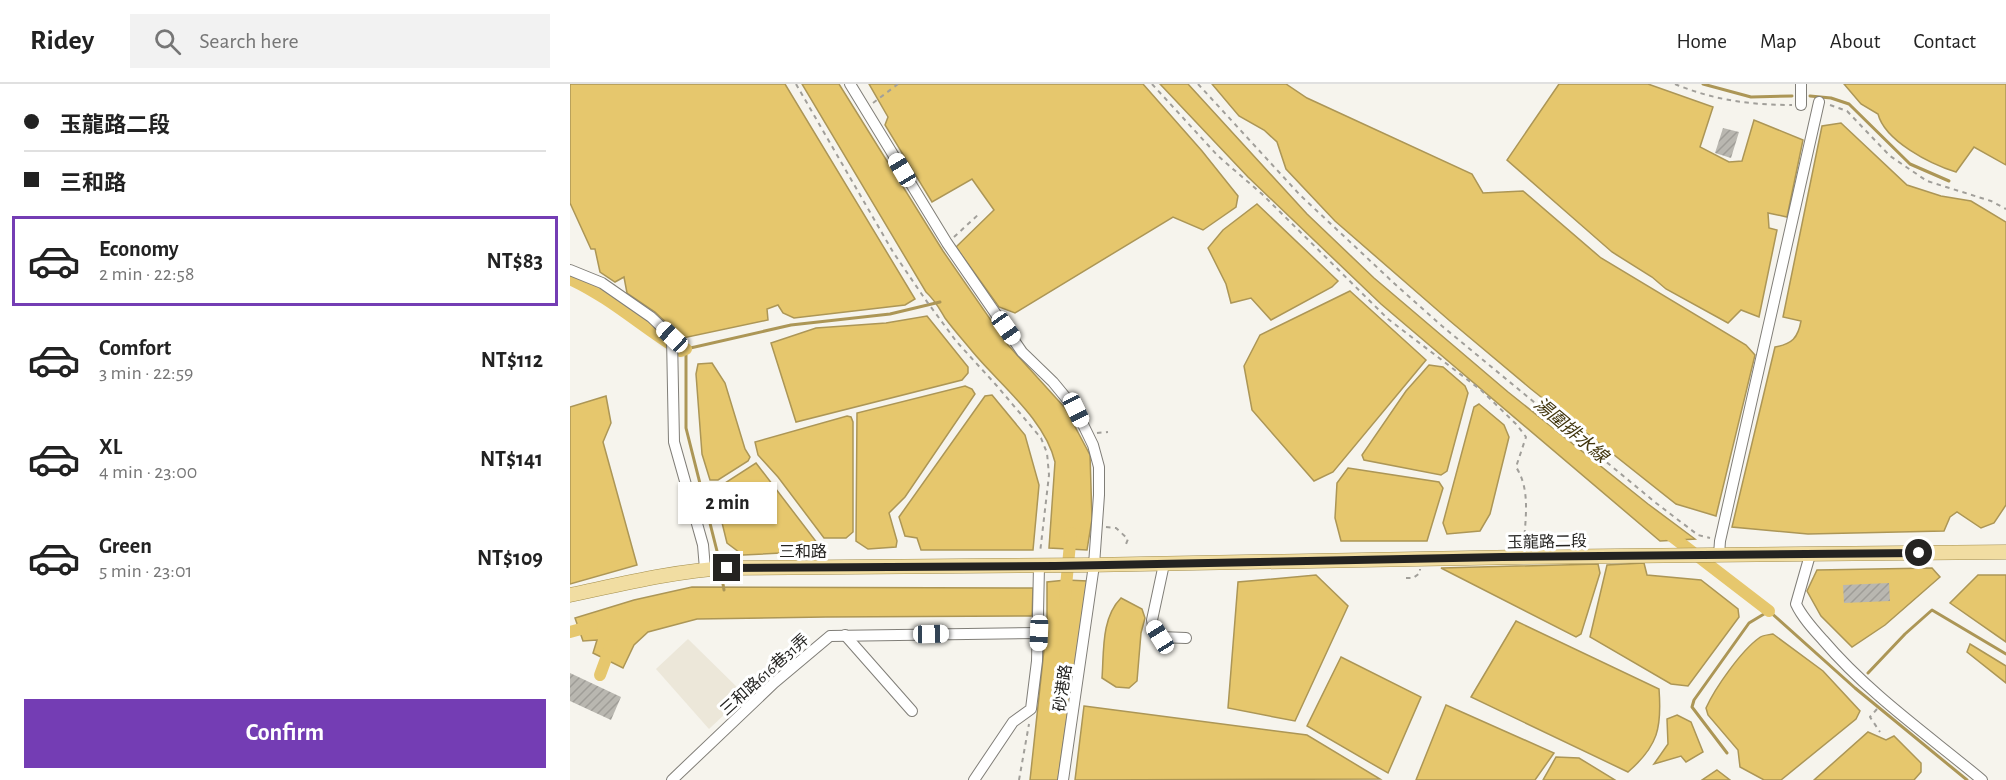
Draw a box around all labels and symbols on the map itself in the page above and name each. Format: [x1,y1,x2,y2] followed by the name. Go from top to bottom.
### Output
[885,150,919,190] car
[988,308,1024,348] car
[653,318,691,356] car
[1060,390,1092,430] car
[1530,393,1613,468] water label: 湯圍排水線
[678,481,777,523] callout: 2 min
[1507,532,1587,551] street label: 玉龍路二段
[1905,539,1932,566] route start
[779,543,827,560] street label: 三和路
[713,554,740,581] route end
[1029,615,1049,651] car
[1143,617,1177,657] car
[913,625,949,643] car
[717,630,812,718] street label: 三和路616巷31弄
[1051,663,1074,713] street label: 砂港路

